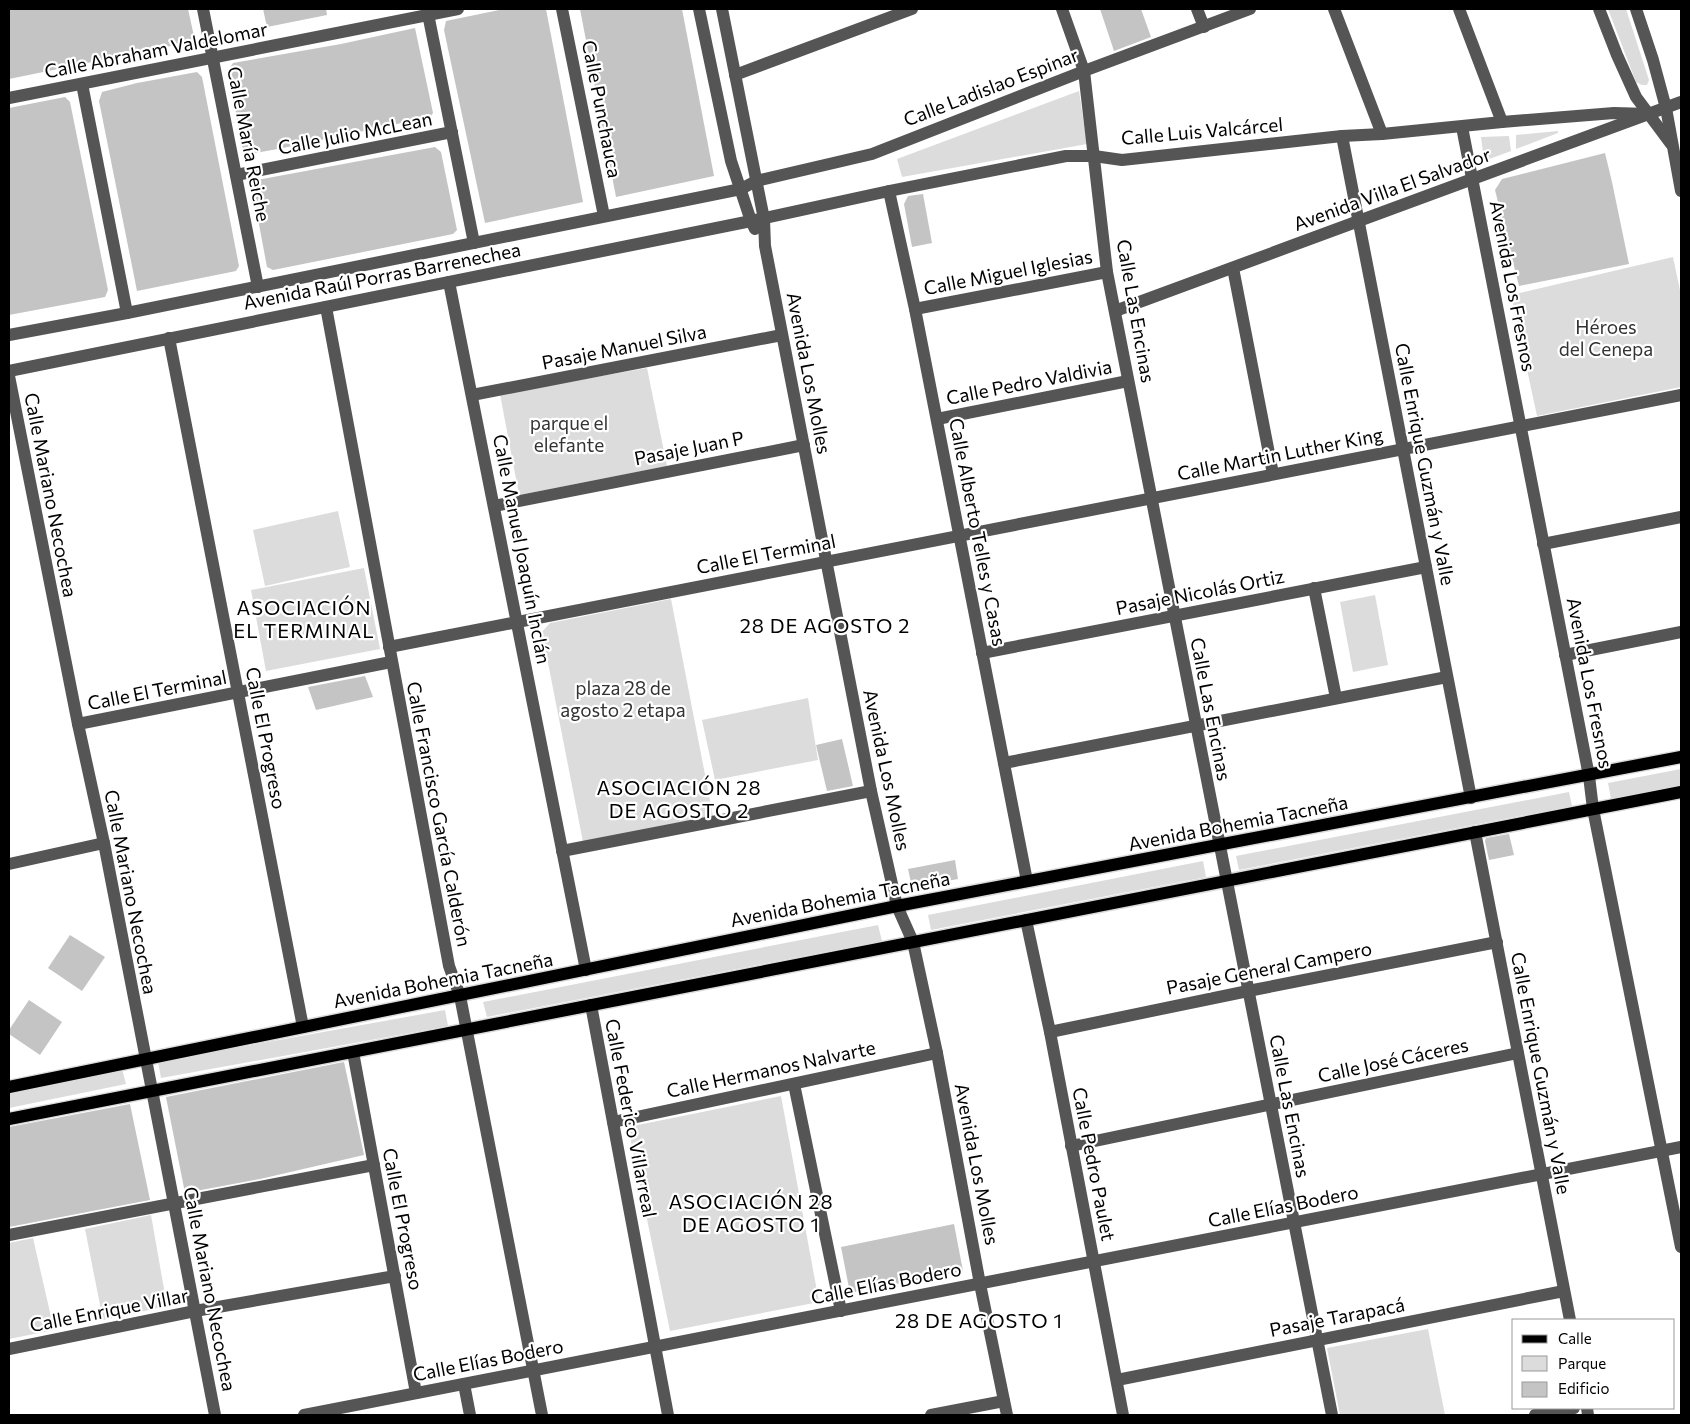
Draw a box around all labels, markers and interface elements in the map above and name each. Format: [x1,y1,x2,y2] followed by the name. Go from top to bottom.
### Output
[42,16,270,82] street label: Calle Abraham Valdelomar
[578,38,627,180] street label: Calle Punchauca
[900,42,1082,131] street label: Calle Ladislao Espinar
[223,64,276,223] street label: Calle María Reiche
[276,106,434,159] street label: Calle Julio McLean
[1120,112,1284,149] street label: Calle Luis Valcárcel
[1290,142,1494,235] street label: Avenida Villa El Salvador
[1486,198,1541,373] street label: Avenida Los Fresnos
[241,237,523,314] street label: Avenida Raúl Porras Barrenechea
[1113,237,1160,384] street label: Calle Las Encinas
[922,244,1094,299] street label: Calle Miguel Iglesias
[783,290,836,456] street label: Avenida Los Molles
[1559,315,1653,360] park label: Héroes del Cenepa
[540,319,708,374] street label: Pasaje Manuel Silva
[1391,341,1460,587] street label: Calle Enrique Guzmán y Valle
[944,354,1114,409] street label: Calle Pedro Valdivia
[20,391,83,599] street label: Calle Mariano Necochea
[530,411,608,456] park label: parque el elefante
[945,416,1012,648] street label: Calle Alberto Telles y Casas
[1175,422,1385,485] street label: Calle Martin Luther King
[632,426,746,469] street label: Pasaje Juan P
[489,432,556,666] street label: Calle Manuel Joaquín Inclán
[694,529,838,578] street label: Calle El Terminal
[1114,564,1286,619] street label: Pasaje Nicolás Ortiz
[233,595,375,642] district label: ASOCIACIÓN EL TERMINAL
[1563,595,1618,770] street label: Avenida Los Fresnos
[740,613,910,637] district label: 28 DE AGOSTO 2
[1186,635,1237,782] street label: Calle Las Encinas
[85,665,229,714] street label: Calle El Terminal
[241,665,292,811] street label: Calle El Progreso
[560,676,686,721] park label: plaza 28 de agosto 2 etapa
[402,679,477,948] street label: Calle Francisco García Calderón
[859,687,916,853] street label: Avenida Los Molles
[596,775,762,822] district label: ASOCIACIÓN 28 DE AGOSTO 2
[100,788,163,996] street label: Calle Mariano Necochea
[1126,790,1350,855] street label: Avenida Bohemia Tacneña
[728,866,952,931] street label: Avenida Bohemia Tacneña
[1164,936,1374,999] street label: Pasaje General Campero
[331,947,555,1012] street label: Avenida Bohemia Tacneña
[1507,950,1576,1196] street label: Calle Enrique Guzmán y Valle
[601,1017,662,1219] street label: Calle Federico Villarreal
[1265,1032,1316,1179] street label: Calle Las Encinas
[1315,1032,1470,1087] street label: Calle José Cáceres
[664,1035,877,1102] street label: Calle Hermanos Nalvarte
[951,1081,1004,1247] street label: Avenida Los Molles
[1068,1085,1121,1243] street label: Calle Pedro Paulet
[378,1146,429,1292] street label: Calle El Progreso
[1206,1180,1360,1231] street label: Calle Elías Bodero
[179,1185,242,1393] street label: Calle Mariano Necochea
[668,1189,834,1236] district label: ASOCIACIÓN 28 DE AGOSTO 1
[809,1257,963,1308] street label: Calle Elías Bodero
[27,1283,191,1336] street label: Calle Enrique Villar
[1267,1292,1406,1341] street label: Pasaje Tarapacá
[895,1308,1063,1332] district label: 28 DE AGOSTO 1
[1512,1319,1675,1409] legend
[1558,1329,1592,1347] text: Calle
[411,1334,565,1385] street label: Calle Elías Bodero
[1558,1354,1606,1372] text: Parque
[1558,1379,1609,1397] text: Edificio

